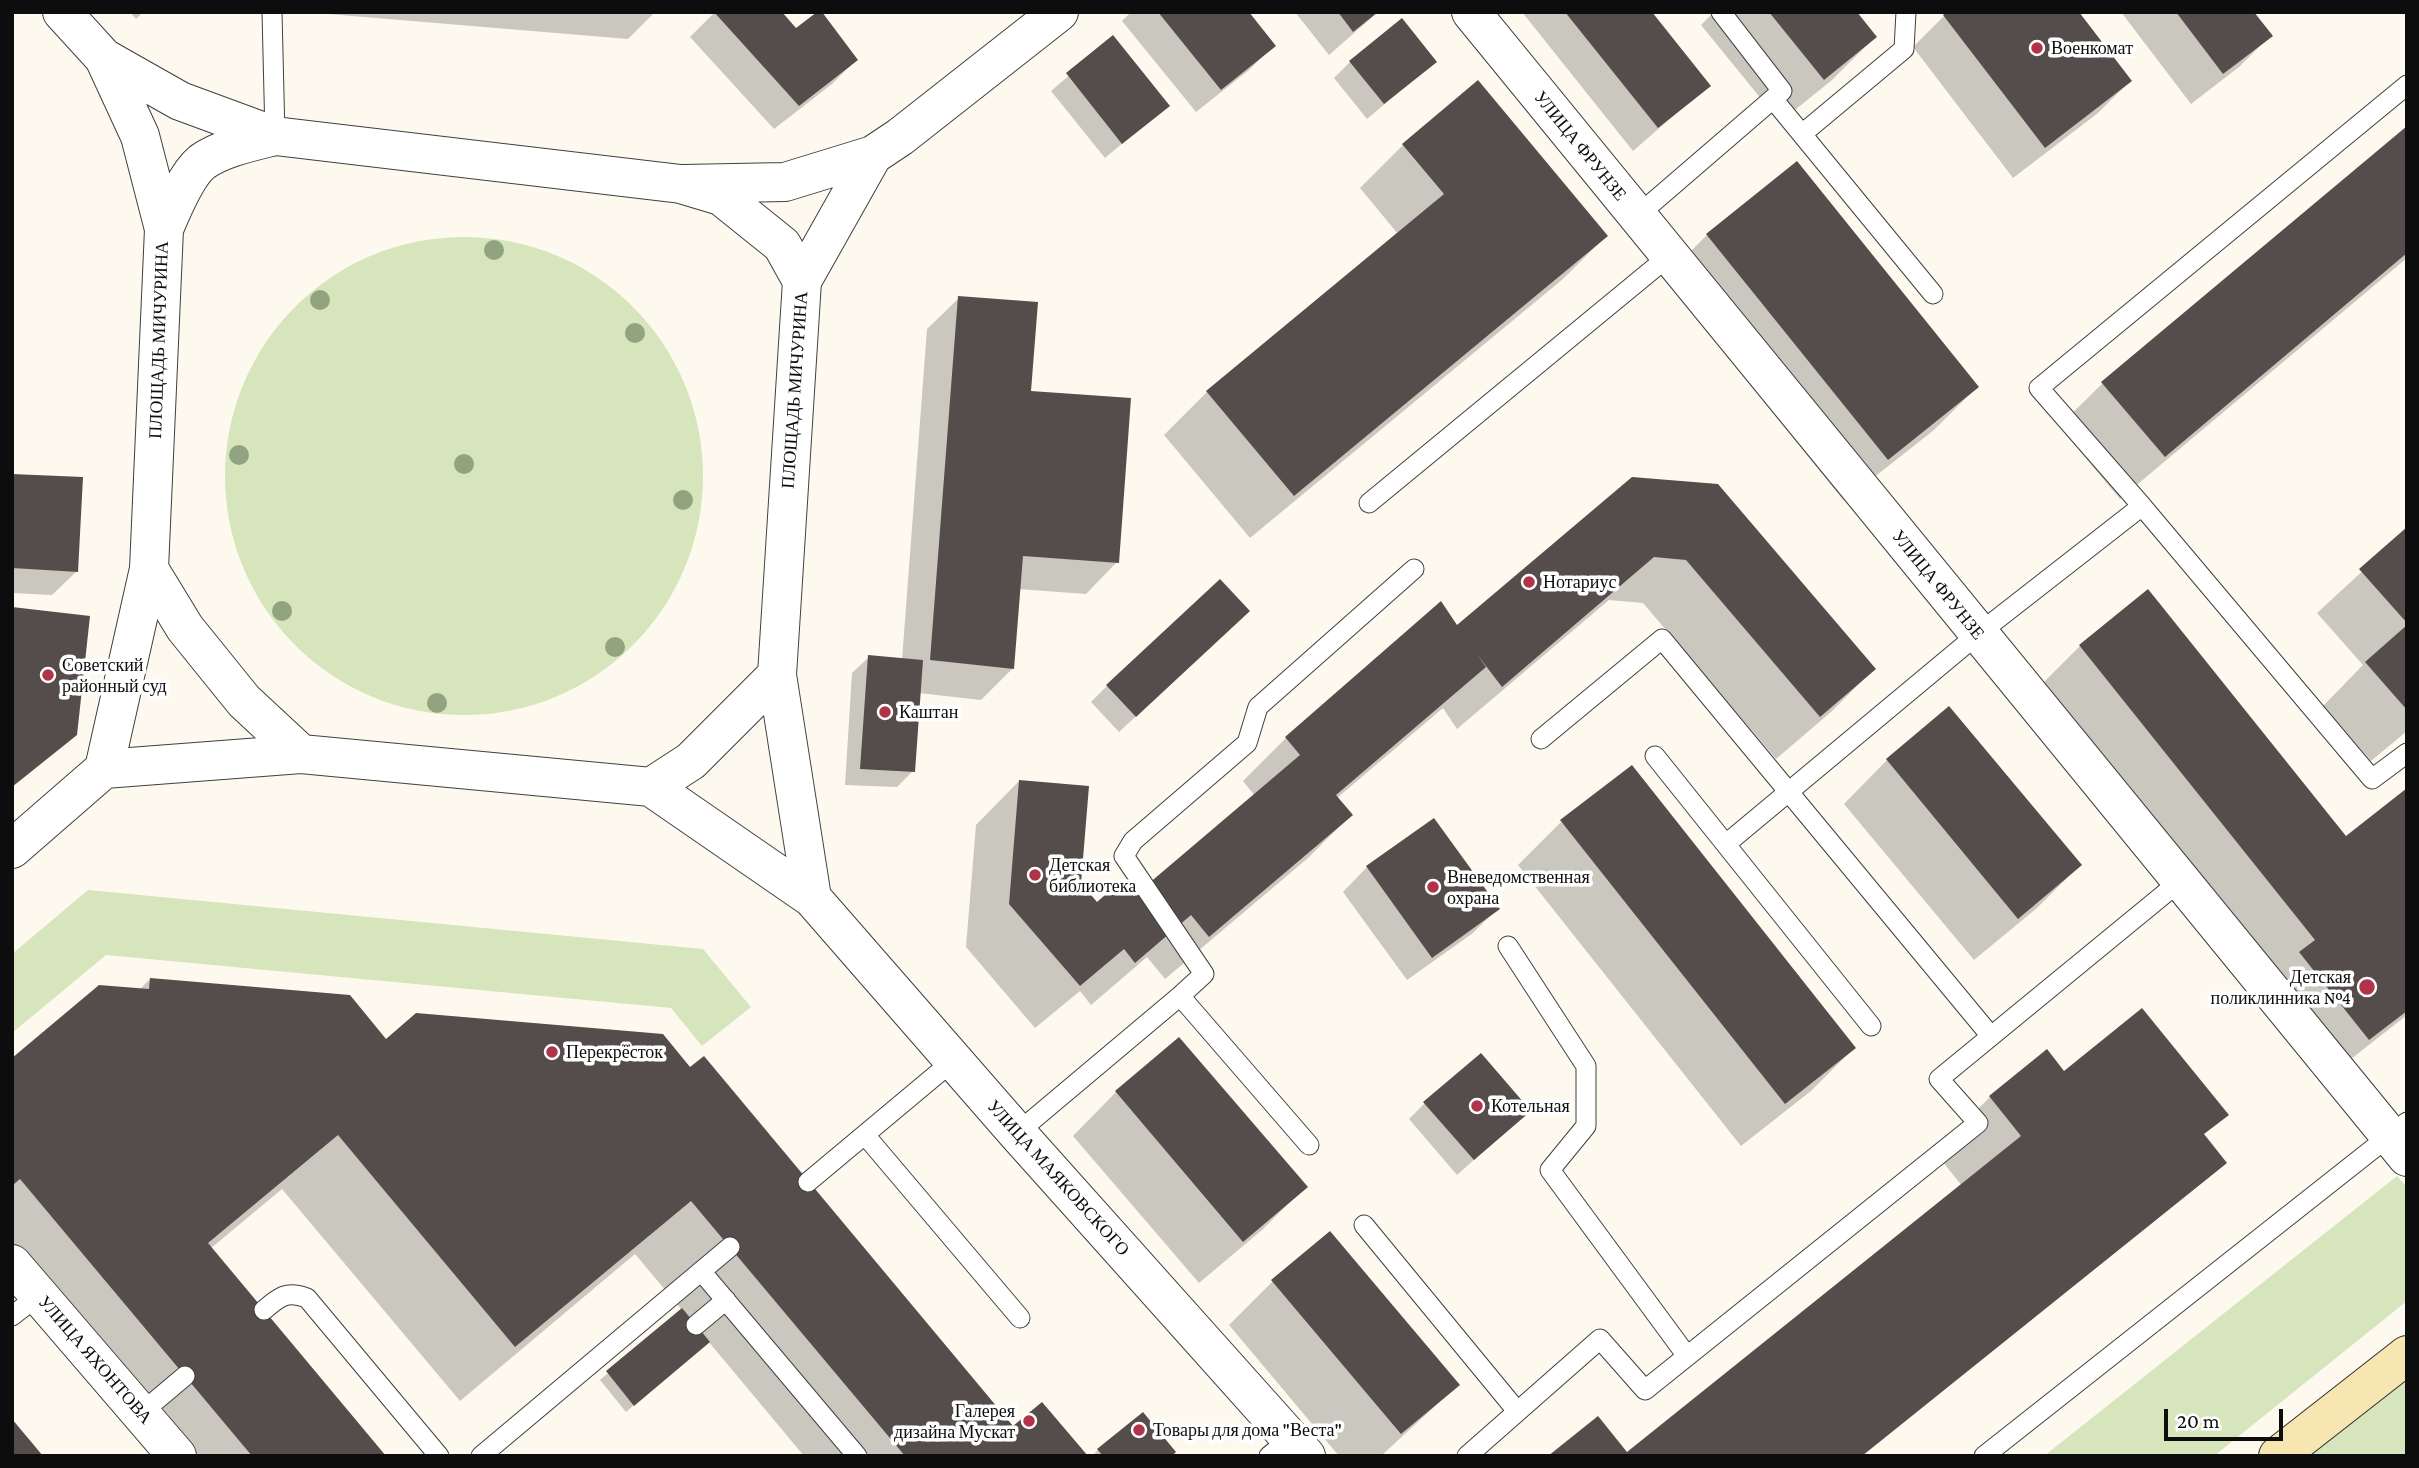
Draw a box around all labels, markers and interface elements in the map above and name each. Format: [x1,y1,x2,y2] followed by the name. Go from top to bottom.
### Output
[2051,37,2133,59] place label: Военкомат
[2029,40,2045,56] marker: Военкомат
[1529,87,1631,205] street label: УЛИЦА ФРУНЗЕ
[145,241,173,439] street label: ПЛОЩАДЬ МИЧУРИНА
[777,291,813,489] street label: ПЛОЩАДЬ МИЧУРИНА
[1887,526,1989,644] street label: УЛИЦА ФРУНЗЕ
[1543,571,1616,593] place label: Нотариус
[1521,574,1537,590] marker: Нотариус
[62,654,167,696] place label: Советский районный суд
[40,667,56,683] marker: Советский районный суд
[899,701,958,723] place label: Каштан
[877,704,893,720] marker: Каштан
[1049,854,1136,896] place label: Детская библиотека
[1447,866,1590,908] place label: Вневедомственная охрана
[1027,867,1043,883] marker: Детская библиотека
[1425,879,1441,895] marker: Вневедомственная охрана
[2211,966,2351,1009] place label: Детская поликлинника №4
[2357,977,2377,997] marker: Детская поликлинника №4
[566,1041,663,1063] place label: Перекрёсток
[544,1044,560,1060] marker: Перекрёсток
[1491,1095,1570,1117] place label: Котельная
[982,1096,1134,1260] street label: УЛИЦА МАЯКОВСКОГО
[1469,1098,1485,1114] marker: Котельная
[33,1291,157,1429] street label: УЛИЦА ЯХОНТОВА
[2167,1394,2286,1438] scale bar
[894,1400,1015,1442] place label: Галерея дизайна Мускат
[2177,1409,2220,1433] text: 20 m
[1021,1413,1037,1429] marker: Галерея дизайна Мускат
[1153,1419,1342,1441] place label: Товары для дома "Веста"
[1131,1422,1147,1438] marker: Товары для дома "Веста"

